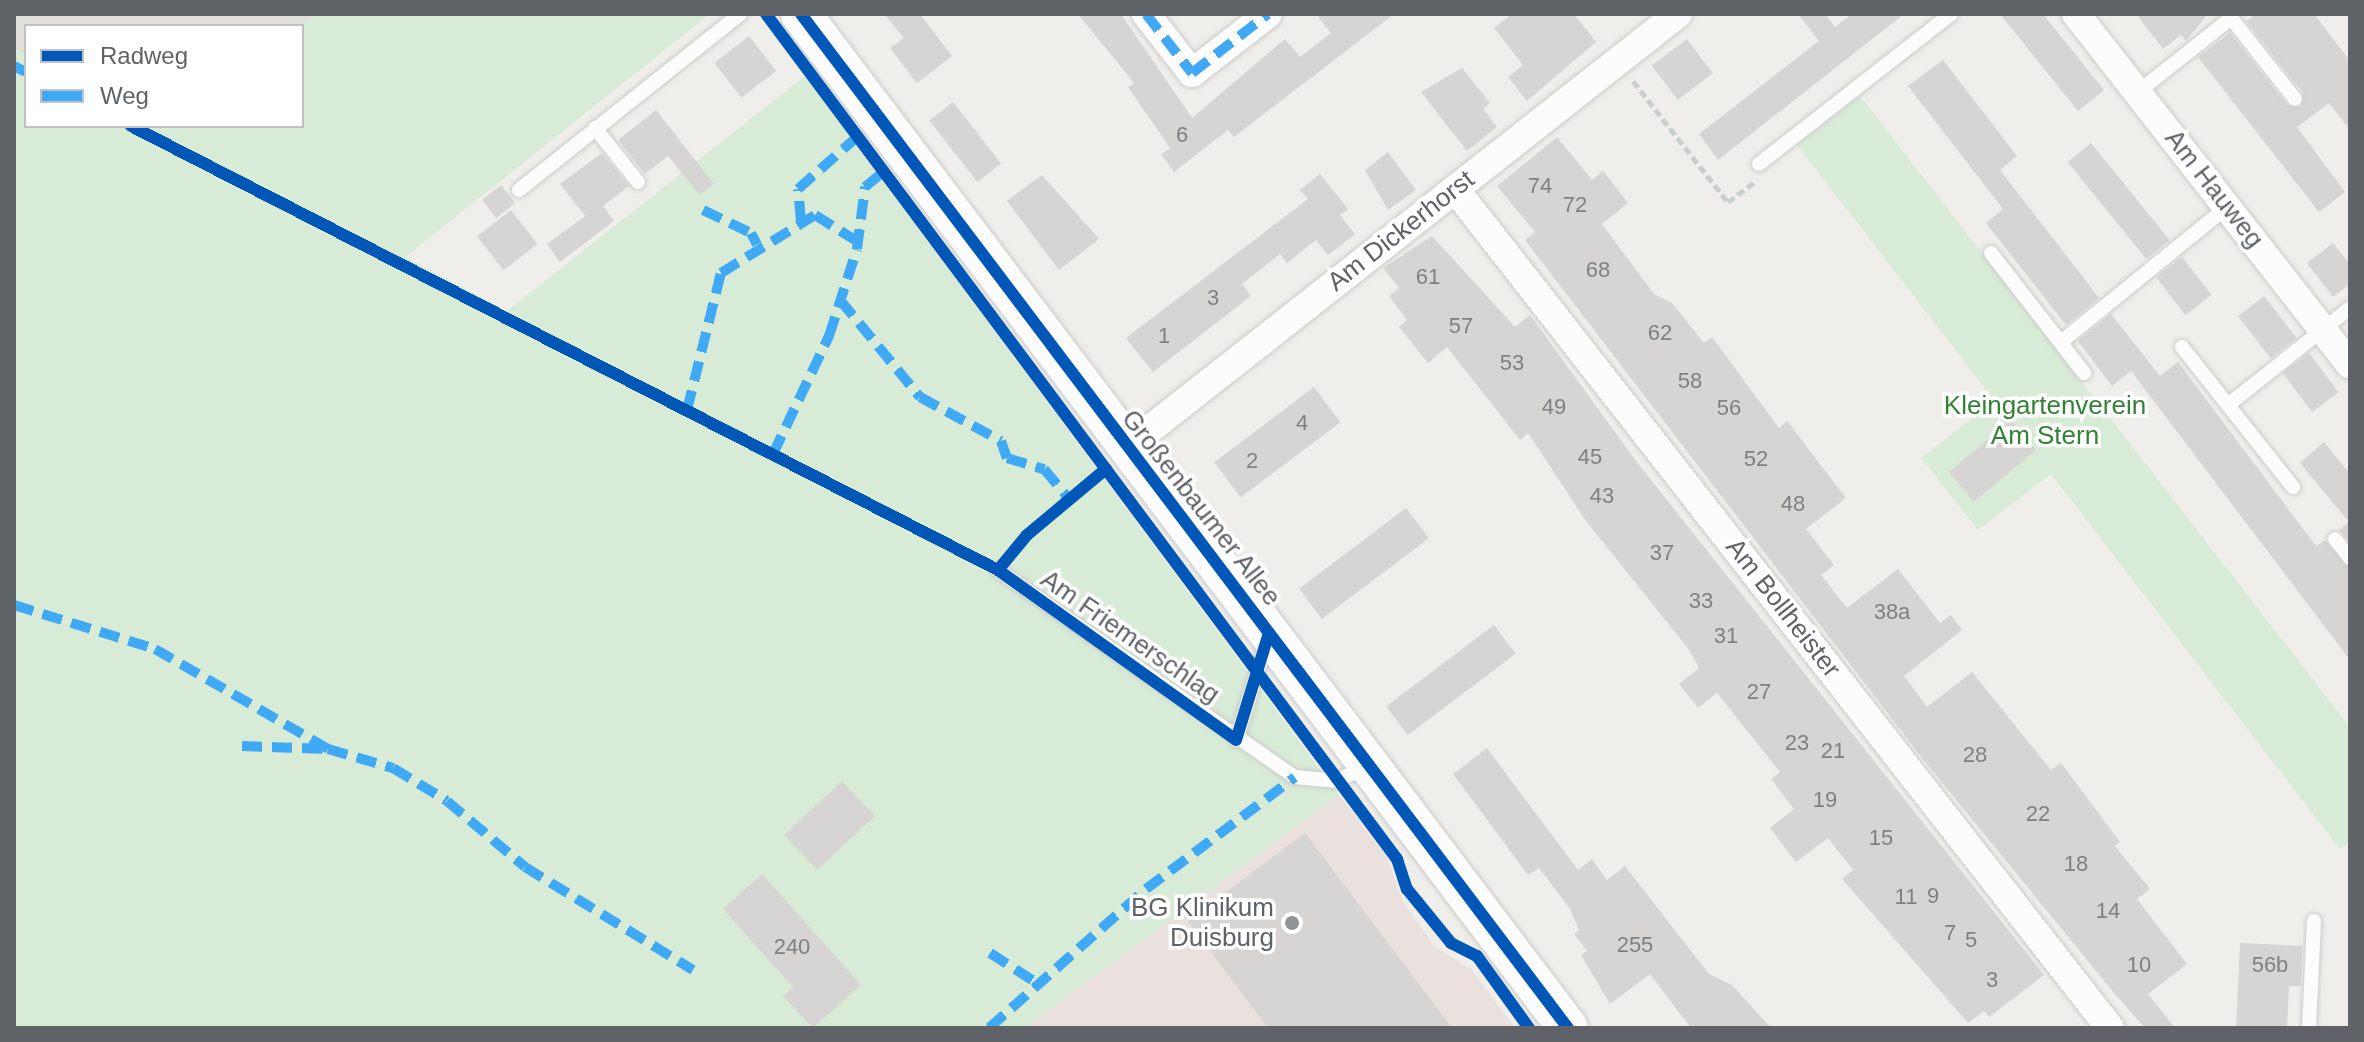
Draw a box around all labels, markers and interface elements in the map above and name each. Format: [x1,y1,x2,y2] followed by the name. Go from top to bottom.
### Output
[24,24,304,128] legend
[100,42,188,69] text: Radweg
[100,82,149,109] text: Weg
[1176,122,1188,148] house number: 6
[2158,124,2270,254] street label: Am Hauweg
[1321,164,1481,298] street label: Am Dickerhorst
[1528,173,1552,199] house number: 74
[1563,192,1587,218] house number: 72
[1586,257,1610,283] house number: 68
[1416,264,1440,290] house number: 61
[1207,285,1219,311] house number: 3
[1449,313,1473,339] house number: 57
[1648,320,1672,346] house number: 62
[1158,323,1170,349] house number: 1
[1500,350,1524,376] house number: 53
[1678,368,1702,394] house number: 58
[1944,390,2146,452] park label: Kleingartenverein Am Stern
[1542,394,1566,420] house number: 49
[1717,395,1741,421] house number: 56
[1114,403,1288,613] street label: Großenbaumer Allee
[1296,410,1308,436] house number: 4
[1578,444,1602,470] house number: 45
[1744,446,1768,472] house number: 52
[1246,448,1258,474] house number: 2
[1590,483,1614,509] house number: 43
[1781,491,1805,517] house number: 48
[1719,532,1847,684] street label: Am Bollheister
[1650,540,1674,566] house number: 37
[1035,564,1225,710] street label: Am Friemerschlag
[1689,588,1713,614] house number: 33
[1874,599,1910,625] house number: 38a
[1714,623,1738,649] house number: 31
[1747,679,1771,705] house number: 27
[1785,730,1809,756] house number: 23
[1821,738,1845,764] house number: 21
[1963,742,1987,768] house number: 28
[1813,787,1837,813] house number: 19
[2026,801,2050,827] house number: 22
[1869,825,1893,851] house number: 15
[2064,851,2088,877] house number: 18
[1927,883,1939,909] house number: 9
[1895,884,1917,910] house number: 11
[1131,892,1274,954] place label: BG Klinikum Duisburg
[2096,898,2120,924] house number: 14
[1281,912,1303,934] marker: BG Klinikum Duisburg
[1944,920,1956,946] house number: 7
[1965,927,1977,953] house number: 5
[1617,932,1653,958] house number: 255
[774,934,810,960] house number: 240
[2127,952,2151,978] house number: 10
[2252,952,2288,978] house number: 56b
[1986,967,1998,993] house number: 3

